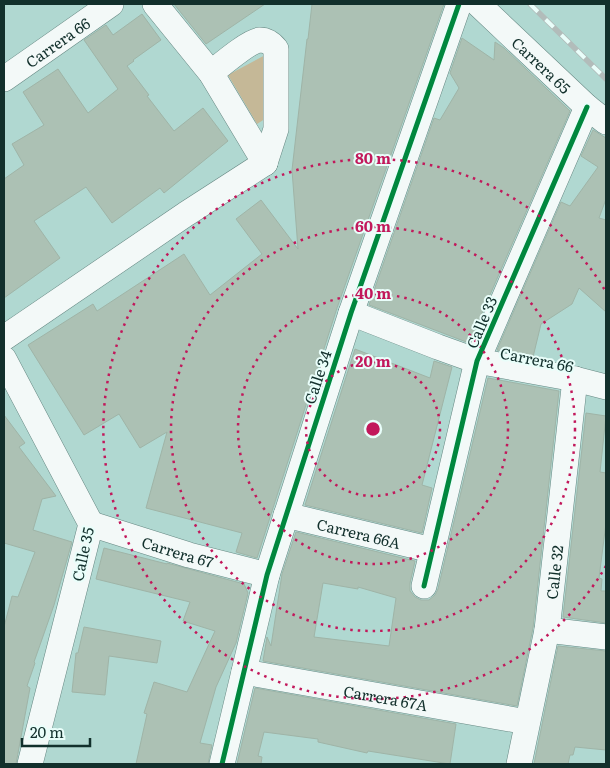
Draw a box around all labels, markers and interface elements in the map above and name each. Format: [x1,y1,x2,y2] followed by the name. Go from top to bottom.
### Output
[20,11,94,72] street label: Carrera 66
[507,31,577,98] street label: Carrera 65
[355,146,391,169] text: 80 m
[355,214,391,237] text: 60 m
[355,281,391,304] text: 40 m
[460,292,502,352] street label: Calle 33
[498,341,576,377] street label: Carrera 66
[297,347,337,407] street label: Calle 34
[355,349,391,372] text: 20 m
[364,420,382,438] centre of rings
[315,511,403,554] street label: Carrera 66A
[65,524,99,583] street label: Calle 35
[139,529,217,572] street label: Carrera 67
[539,544,568,601] street label: Calle 32
[342,678,430,716] street label: Carrera 67A
[22,716,90,748] scale bar
[30,720,64,743] text: 20 m

